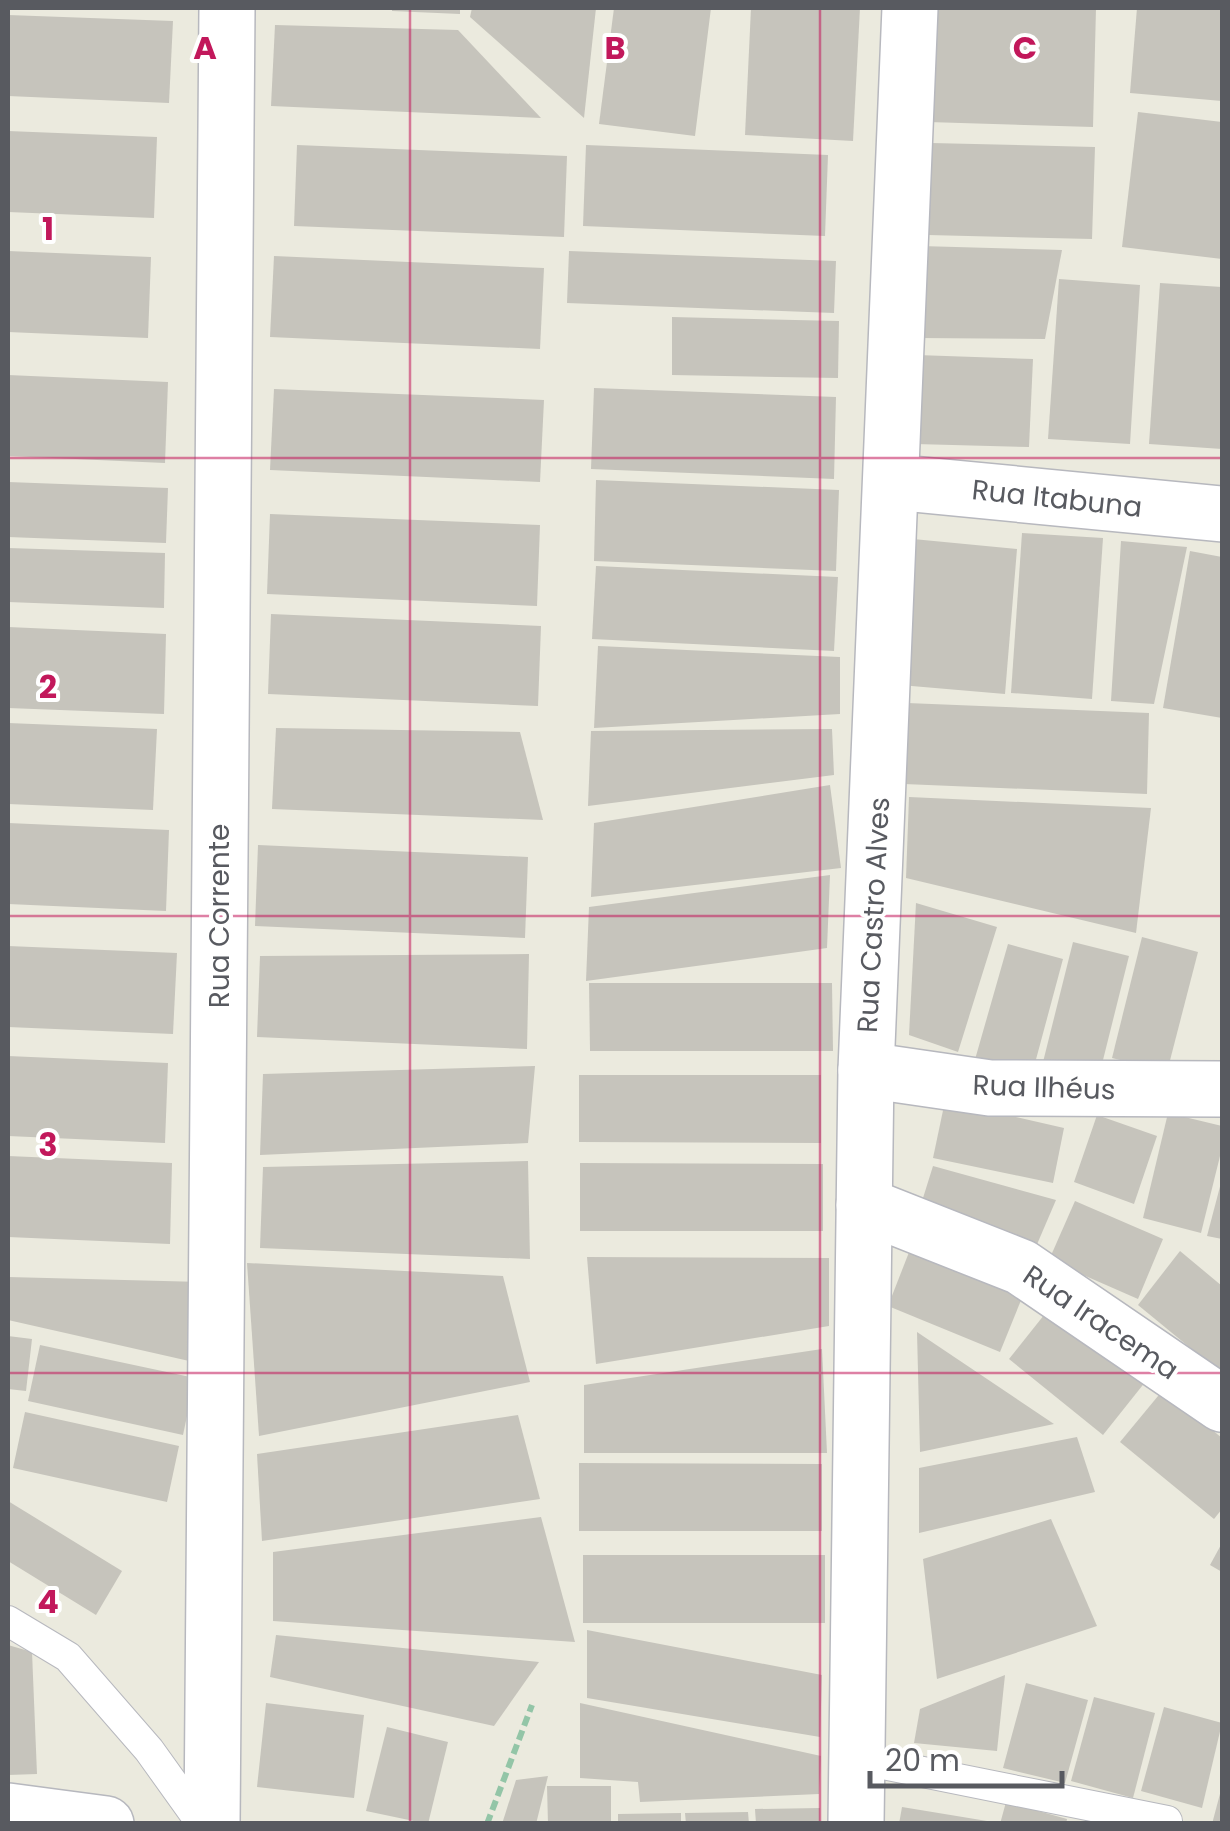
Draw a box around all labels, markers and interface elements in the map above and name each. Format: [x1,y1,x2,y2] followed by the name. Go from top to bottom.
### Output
[193,25,217,70] text: A
[604,25,626,70] text: B
[1013,25,1037,70] text: C
[42,206,54,251] text: 1
[970,470,1144,527] street label: Rua Itabuna
[39,664,57,709] text: 2
[848,796,899,1034] street label: Rua Castro Alves
[200,824,239,1008] street label: Rua Corrente
[972,1066,1116,1109] street label: Rua Ilhéus
[38,1122,58,1167] text: 3
[1015,1256,1186,1389] street label: Rua Iracema
[37,1579,59,1624] text: 4
[870,1726,1062,1788] scale bar
[885,1739,960,1782] text: 20 m

